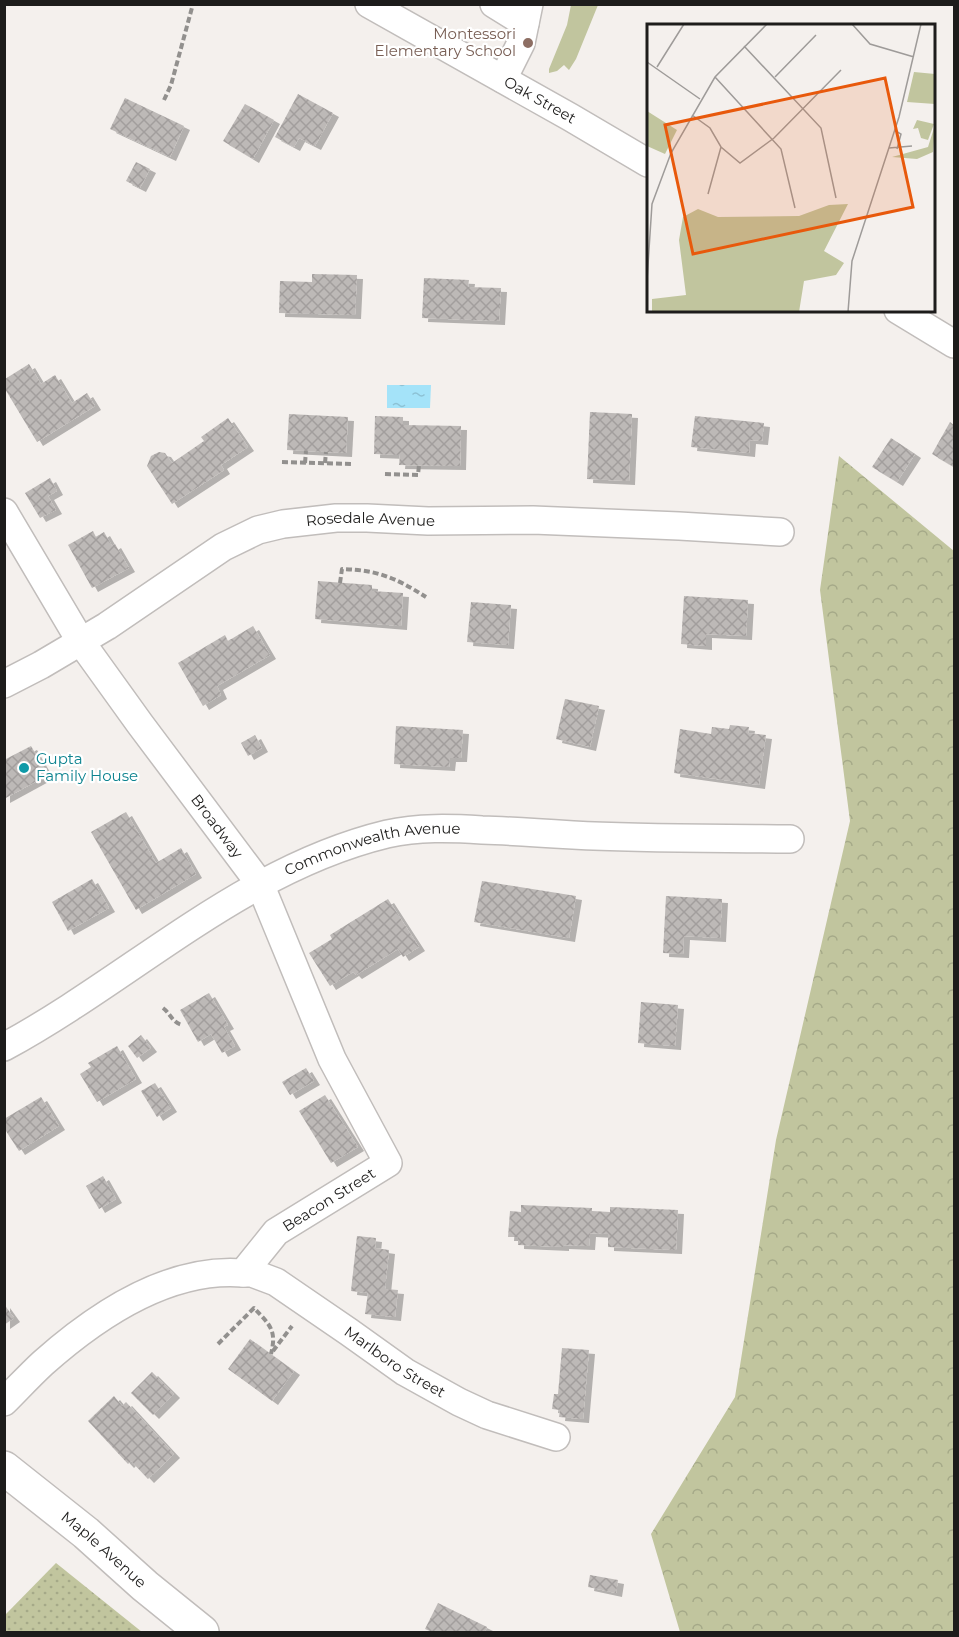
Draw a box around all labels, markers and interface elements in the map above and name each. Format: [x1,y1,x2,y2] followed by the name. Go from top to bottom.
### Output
[375,24,516,60] place label: Montessori Elementary School
[647,24,935,312] inset map
[521,36,535,50] marker: Montessori Elementary School
[501,72,580,127] street label: Oak Street
[305,508,435,530] street label: Rosedale Avenue
[36,749,138,785] place label: Gupta Family House
[17,761,31,775] marker: Gupta Family House
[187,790,248,862] street label: Broadway
[281,818,461,880] street label: Commonwealth Avenue
[279,1163,379,1236] street label: Beacon Street
[341,1322,449,1402] street label: Marlboro Street
[58,1507,151,1592] street label: Maple Avenue

